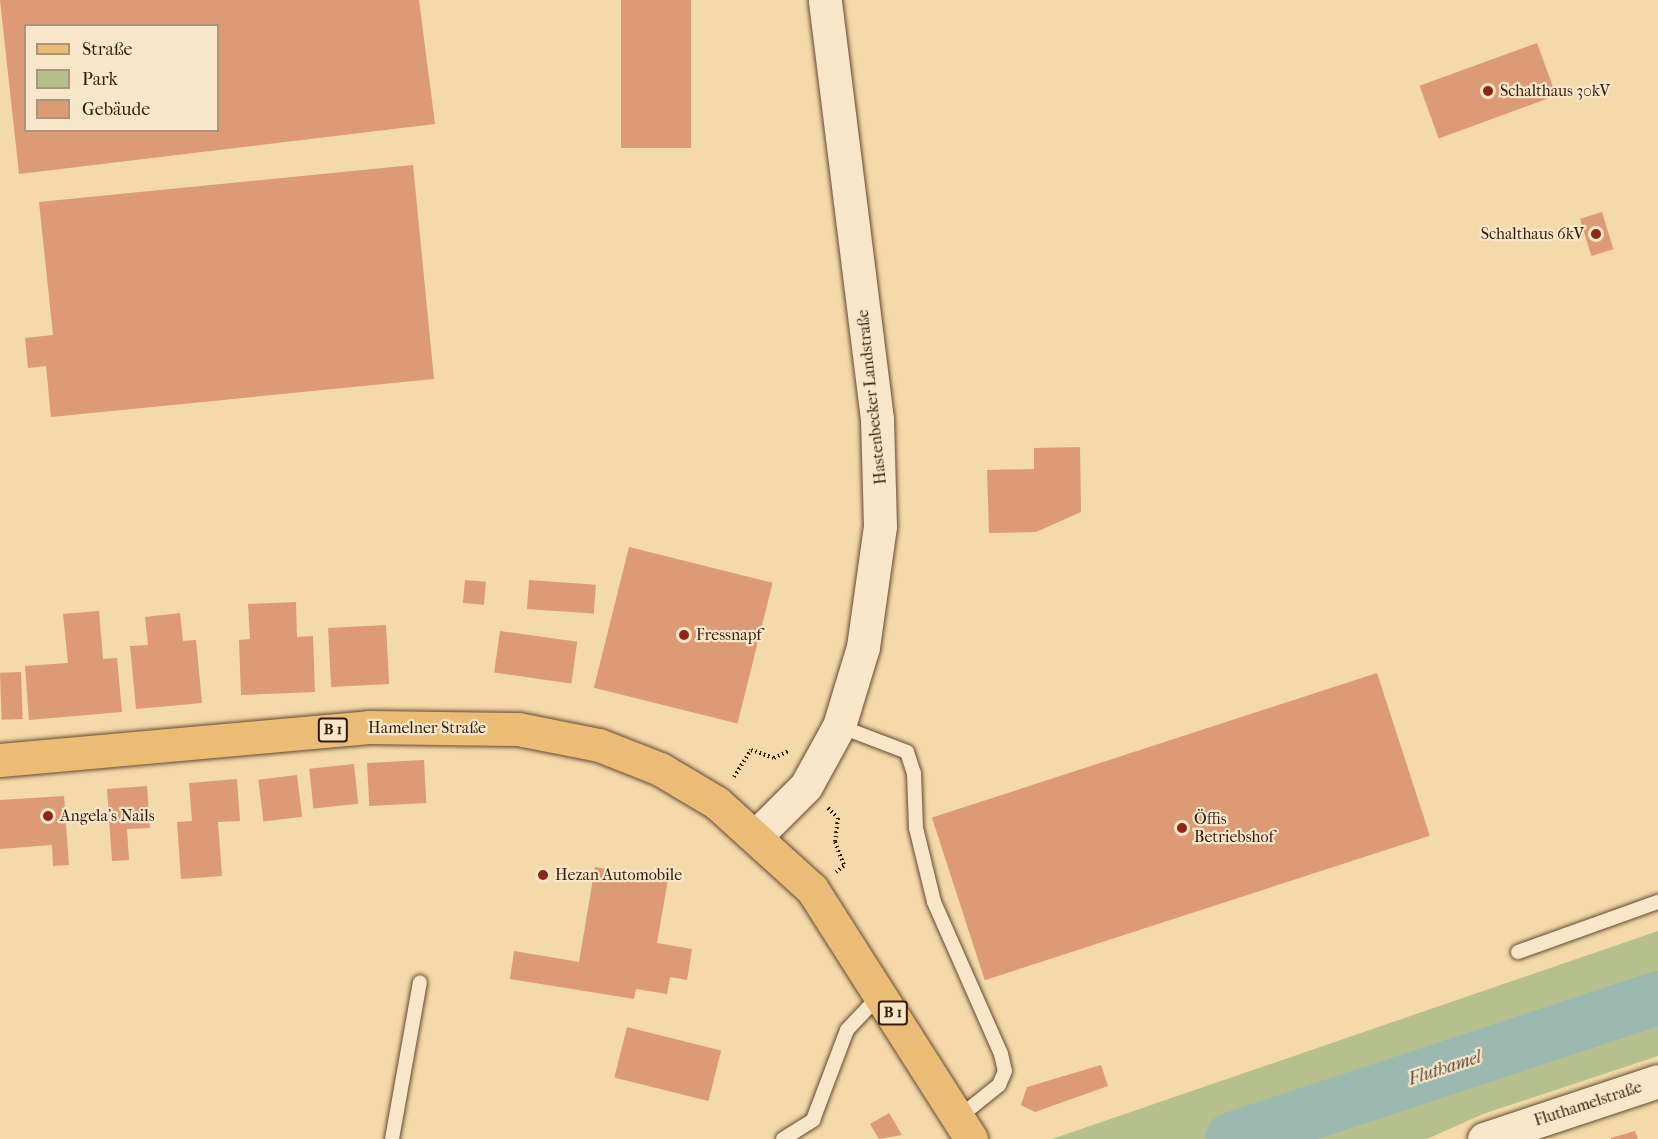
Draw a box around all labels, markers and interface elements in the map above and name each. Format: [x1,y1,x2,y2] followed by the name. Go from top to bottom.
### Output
[24,24,219,132] legend
[82,39,132,60] text: Straße
[82,69,118,90] text: Park
[1500,81,1610,101] place label: Schalthaus 30kV
[1481,84,1495,98] marker: Schalthaus 30kV
[82,99,150,120] text: Gebäude
[1481,224,1584,244] place label: Schalthaus 6kV
[1589,227,1603,241] marker: Schalthaus 6kV
[853,309,891,485] street label: Hastenbecker Landstraße
[696,625,762,645] place label: Fressnapf
[677,628,691,642] marker: Fressnapf
[316,718,350,742] road number: B 1
[368,718,486,738] street label: Hamelner Straße
[60,806,155,826] place label: Angela's Nails
[41,809,55,823] marker: Angela's Nails
[1194,809,1274,847] place label: Öffis Betriebshof
[1175,821,1189,835] marker: Öffis Betriebshof
[555,865,682,885] place label: Hezan Automobile
[536,868,550,882] marker: Hezan Automobile
[876,1001,910,1025] road number: B 1
[1406,1047,1484,1091] water label: Fluthamel
[1532,1078,1644,1130] street label: Fluthamelstraße

